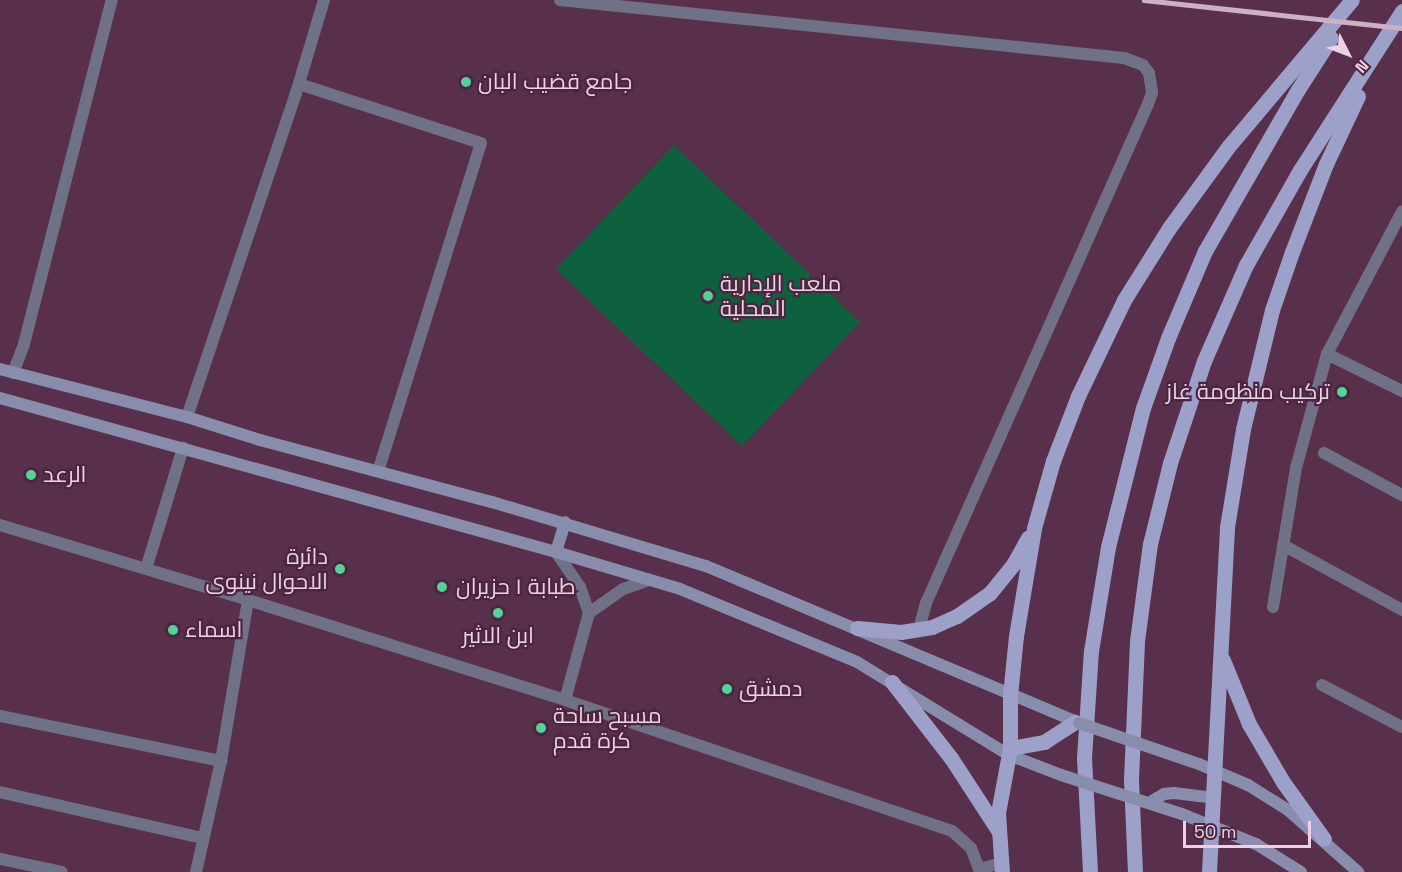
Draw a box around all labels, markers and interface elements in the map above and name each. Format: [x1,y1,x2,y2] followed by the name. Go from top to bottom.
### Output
[1318,24,1378,84] north arrow
[1350,55,1373,77] text: N
[478,69,632,95] place label: جامع قضيب البان
[459,75,473,89] marker: جامع قضيب البان
[720,270,841,322] place label: ملعب الإدارية المحلية
[701,289,715,303] marker: ملعب الإدارية المحلية
[1166,379,1330,405] place label: تركيب منظومة غاز
[1335,385,1349,399] marker: تركيب منظومة غاز
[43,462,86,488] place label: الرعد
[24,468,38,482] marker: الرعد
[206,543,328,594] place label: دائرة الاحوال نينوى
[333,562,347,576] marker: دائرة الاحوال نينوى
[456,574,576,600] place label: طبابة ١ حزيران
[433,578,451,596] marker: طبابة ١ حزيران
[491,606,505,620] marker: ابن الاثير
[185,617,242,643] place label: اسماء
[166,623,180,637] marker: اسماء
[462,623,534,649] place label: ابن الاثير
[739,676,802,702] place label: دمشق
[720,682,734,696] marker: دمشق
[553,702,662,754] place label: مسبح ساحة كرة قدم
[534,721,548,735] marker: مسبح ساحة كرة قدم
[1186,809,1314,847] scale bar
[1194,820,1236,843] text: 50 m

